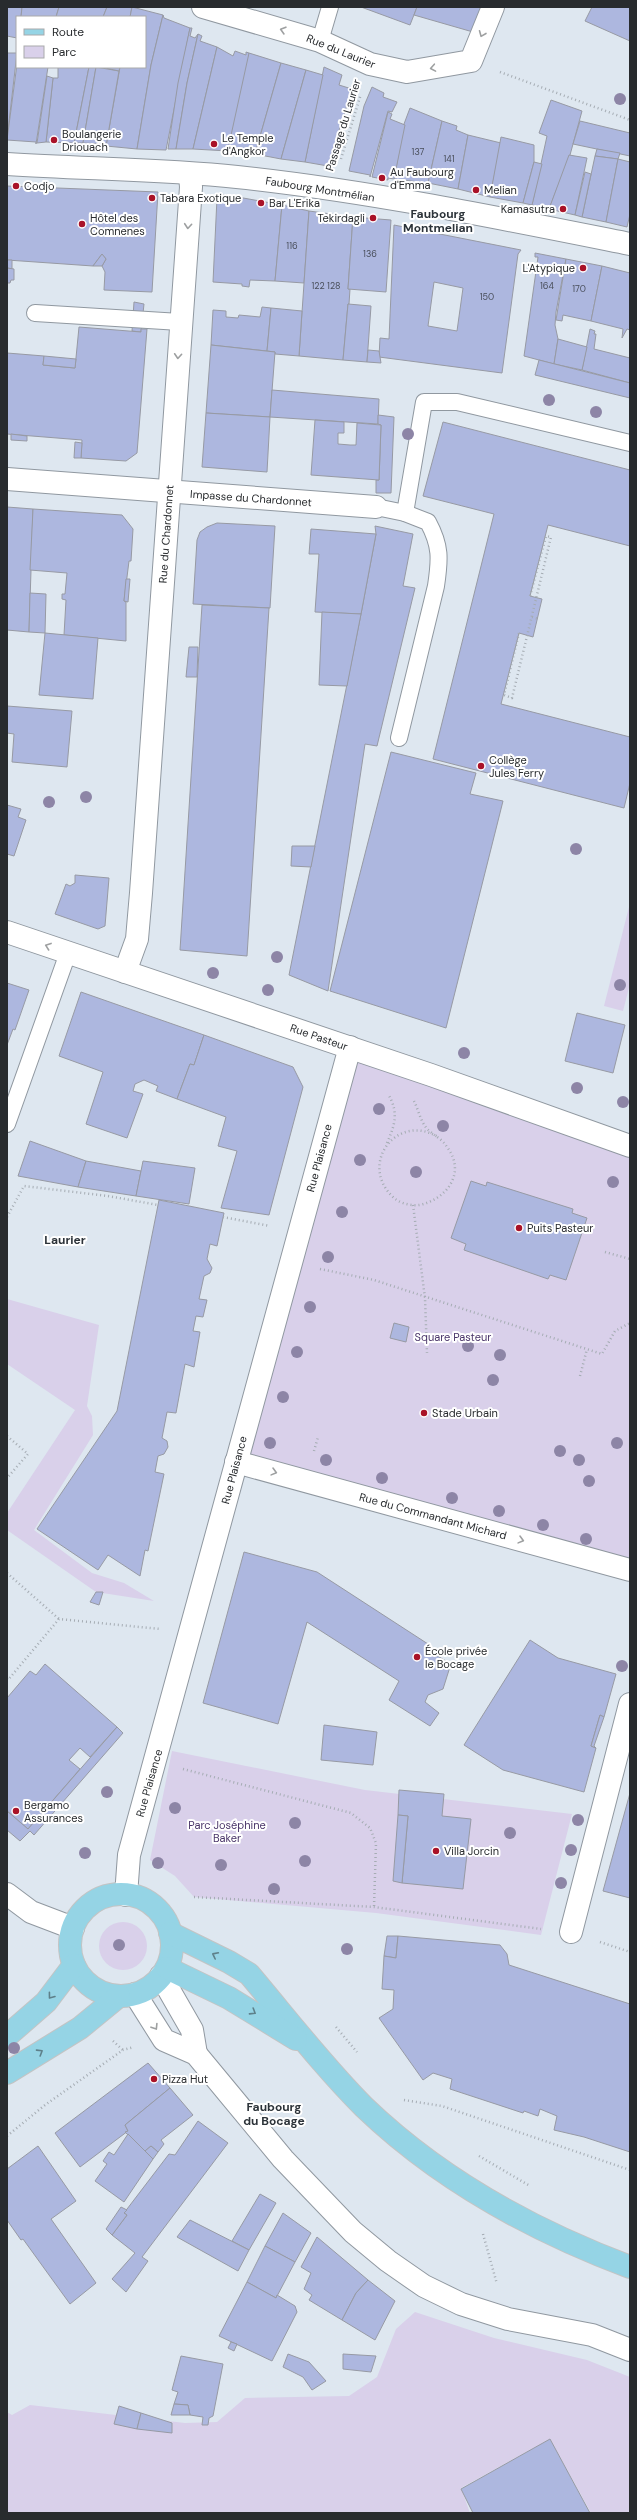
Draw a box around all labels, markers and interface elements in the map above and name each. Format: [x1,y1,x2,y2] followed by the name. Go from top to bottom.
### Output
[16,16,146,68] legend
[52,24,84,40] text: Route
[279,26,286,35] one-way arrow
[479,30,487,38] one-way arrow
[304,31,378,71] street label: Rue du Laurier
[52,44,76,60] text: Parc
[429,63,436,72] one-way arrow
[322,77,364,173] street label: Passage du Laurier
[62,127,121,154] place label: Boulangerie Driouach
[222,131,274,158] place label: Le Temple d'Angkor
[49,135,59,145] marker: Boulangerie Driouach
[209,139,219,149] marker: Le Temple d'Angkor
[412,146,425,158] house number: 137
[443,153,455,165] house number: 141
[390,165,454,192] place label: Au Faubourg d'Emma
[264,173,376,205] street label: Faubourg Montmélian
[377,173,387,183] marker: Au Faubourg d'Emma
[24,179,55,193] place label: Codjo
[11,181,21,191] marker: Codjo
[484,183,517,197] place label: Melian
[471,185,481,195] marker: Melian
[160,191,241,205] place label: Tabara Exotique
[147,193,157,203] marker: Tabara Exotique
[269,196,320,210] place label: Bar L'Erika
[256,198,266,208] marker: Bar L'Erika
[501,202,555,216] place label: Kamasutra
[558,204,568,214] marker: Kamasutra
[403,206,473,236] district label: Faubourg Montmelian
[90,211,145,238] place label: Hôtel des Comnenes
[317,211,365,225] place label: Tekirdagli
[368,213,378,223] marker: Tekirdagli
[77,219,87,229] marker: Hôtel des Comnenes
[183,223,192,229] one-way arrow
[286,240,298,252] house number: 116
[363,248,377,260] house number: 136
[523,261,575,275] place label: L'Atypique
[578,263,588,273] marker: L'Atypique
[312,280,340,292] house number: 122 128
[540,280,554,292] house number: 164
[572,283,586,295] house number: 170
[480,291,494,303] house number: 150
[173,353,182,359] one-way arrow
[156,484,176,584] street label: Rue du Chardonnet
[190,487,312,509] street label: Impasse du Chardonnet
[489,753,544,780] place label: Collège Jules Ferry
[476,761,486,771] marker: Collège Jules Ferry
[44,943,51,951] one-way arrow
[288,1021,350,1053] street label: Rue Pasteur
[303,1122,335,1194] street label: Rue Plaisance
[527,1221,593,1235] place label: Puits Pasteur
[514,1223,524,1233] marker: Puits Pasteur
[44,1232,86,1248] district label: Laurier
[415,1330,491,1344] park label: Square Pasteur
[432,1406,498,1420] place label: Stade Urbain
[419,1408,429,1418] marker: Stade Urbain
[218,1434,250,1506] street label: Rue Plaisance
[270,1467,277,1476] one-way arrow
[358,1490,508,1542] street label: Rue du Commandant Michard
[517,1535,524,1544] one-way arrow
[425,1644,487,1671] place label: École privée le Bocage
[412,1652,422,1662] marker: École privée le Bocage
[133,1748,165,1818] street label: Rue Plaisance
[24,1798,83,1825] place label: Bergamo Assurances
[11,1806,21,1816] marker: Bergamo Assurances
[188,1818,266,1845] park label: Parc Joséphine Baker
[444,1844,499,1858] place label: Villa Jorcin
[431,1846,441,1856] marker: Villa Jorcin
[212,1952,219,1960] one-way arrow
[49,1991,56,1998] one-way arrow
[249,2008,256,2015] one-way arrow
[151,2023,158,2030] one-way arrow
[36,2050,43,2057] one-way arrow
[162,2072,208,2086] place label: Pizza Hut
[149,2074,159,2084] marker: Pizza Hut
[243,2099,305,2129] district label: Faubourg du Bocage

